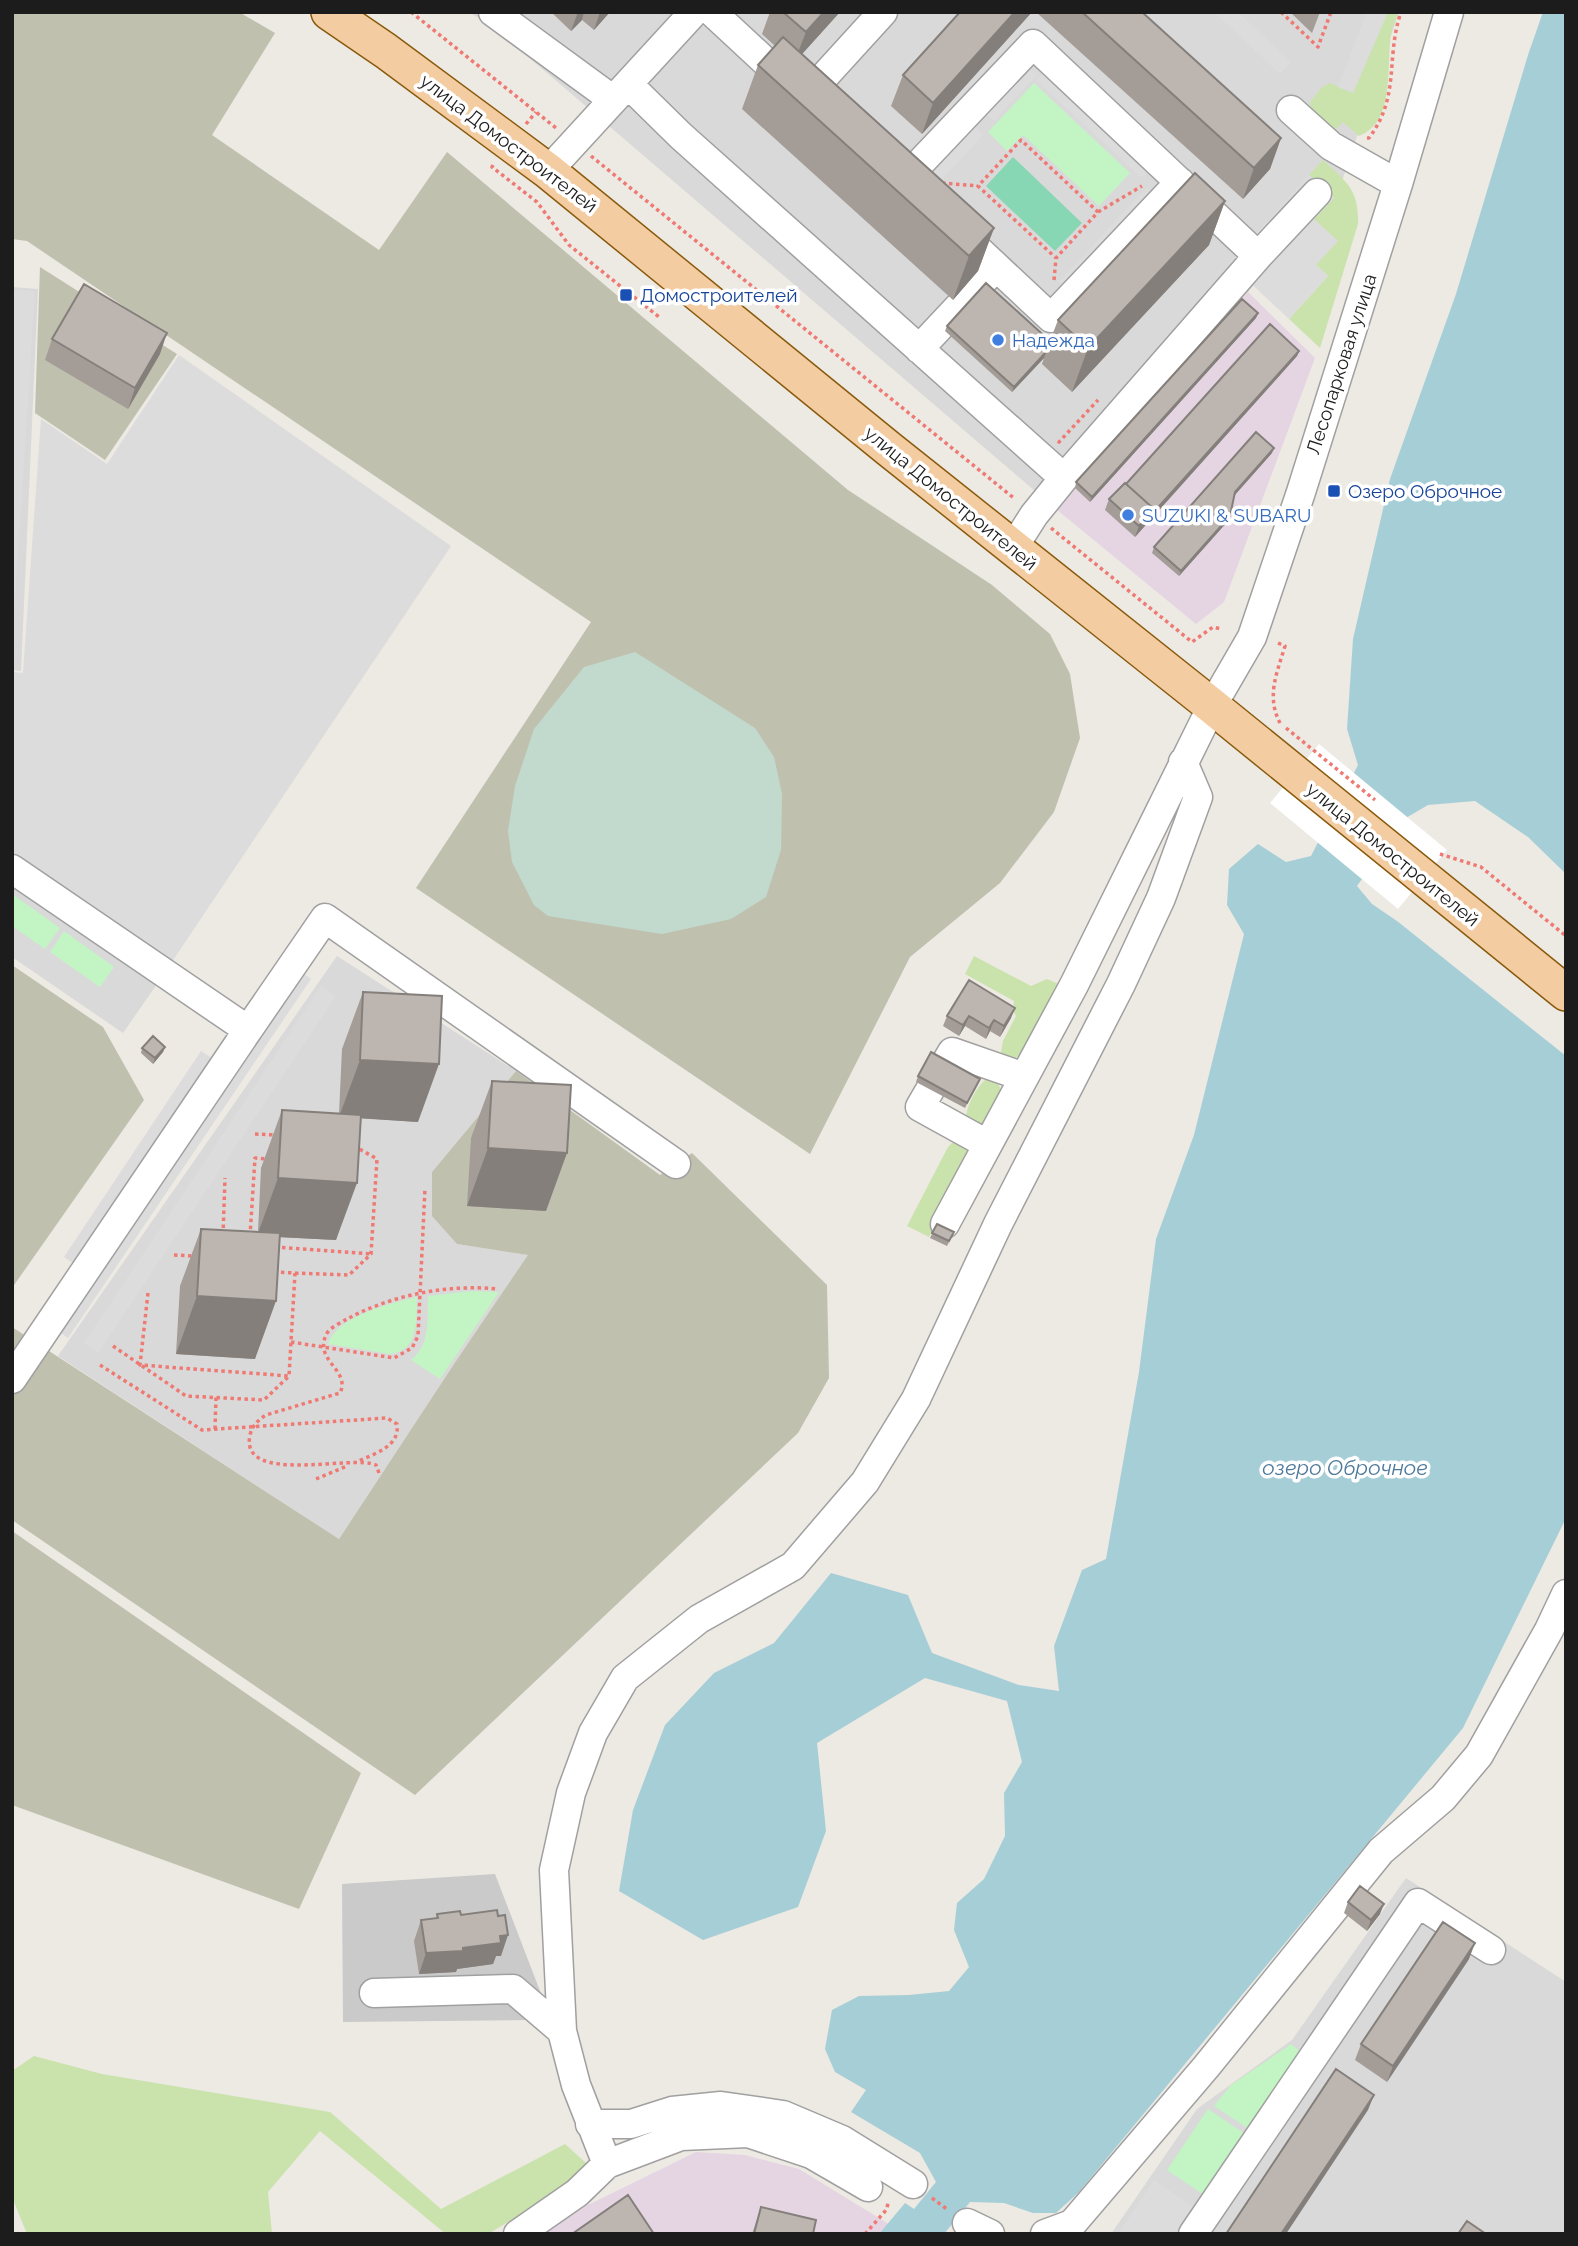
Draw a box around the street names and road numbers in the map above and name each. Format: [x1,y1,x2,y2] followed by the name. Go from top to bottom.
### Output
[416,69,602,217] street label: улица Домостроителей
[1301,271,1381,457] street label: Лесопарковая улица
[860,421,1042,575] street label: улица Домостроителей
[1302,777,1484,931] street label: улица Домостроителей

